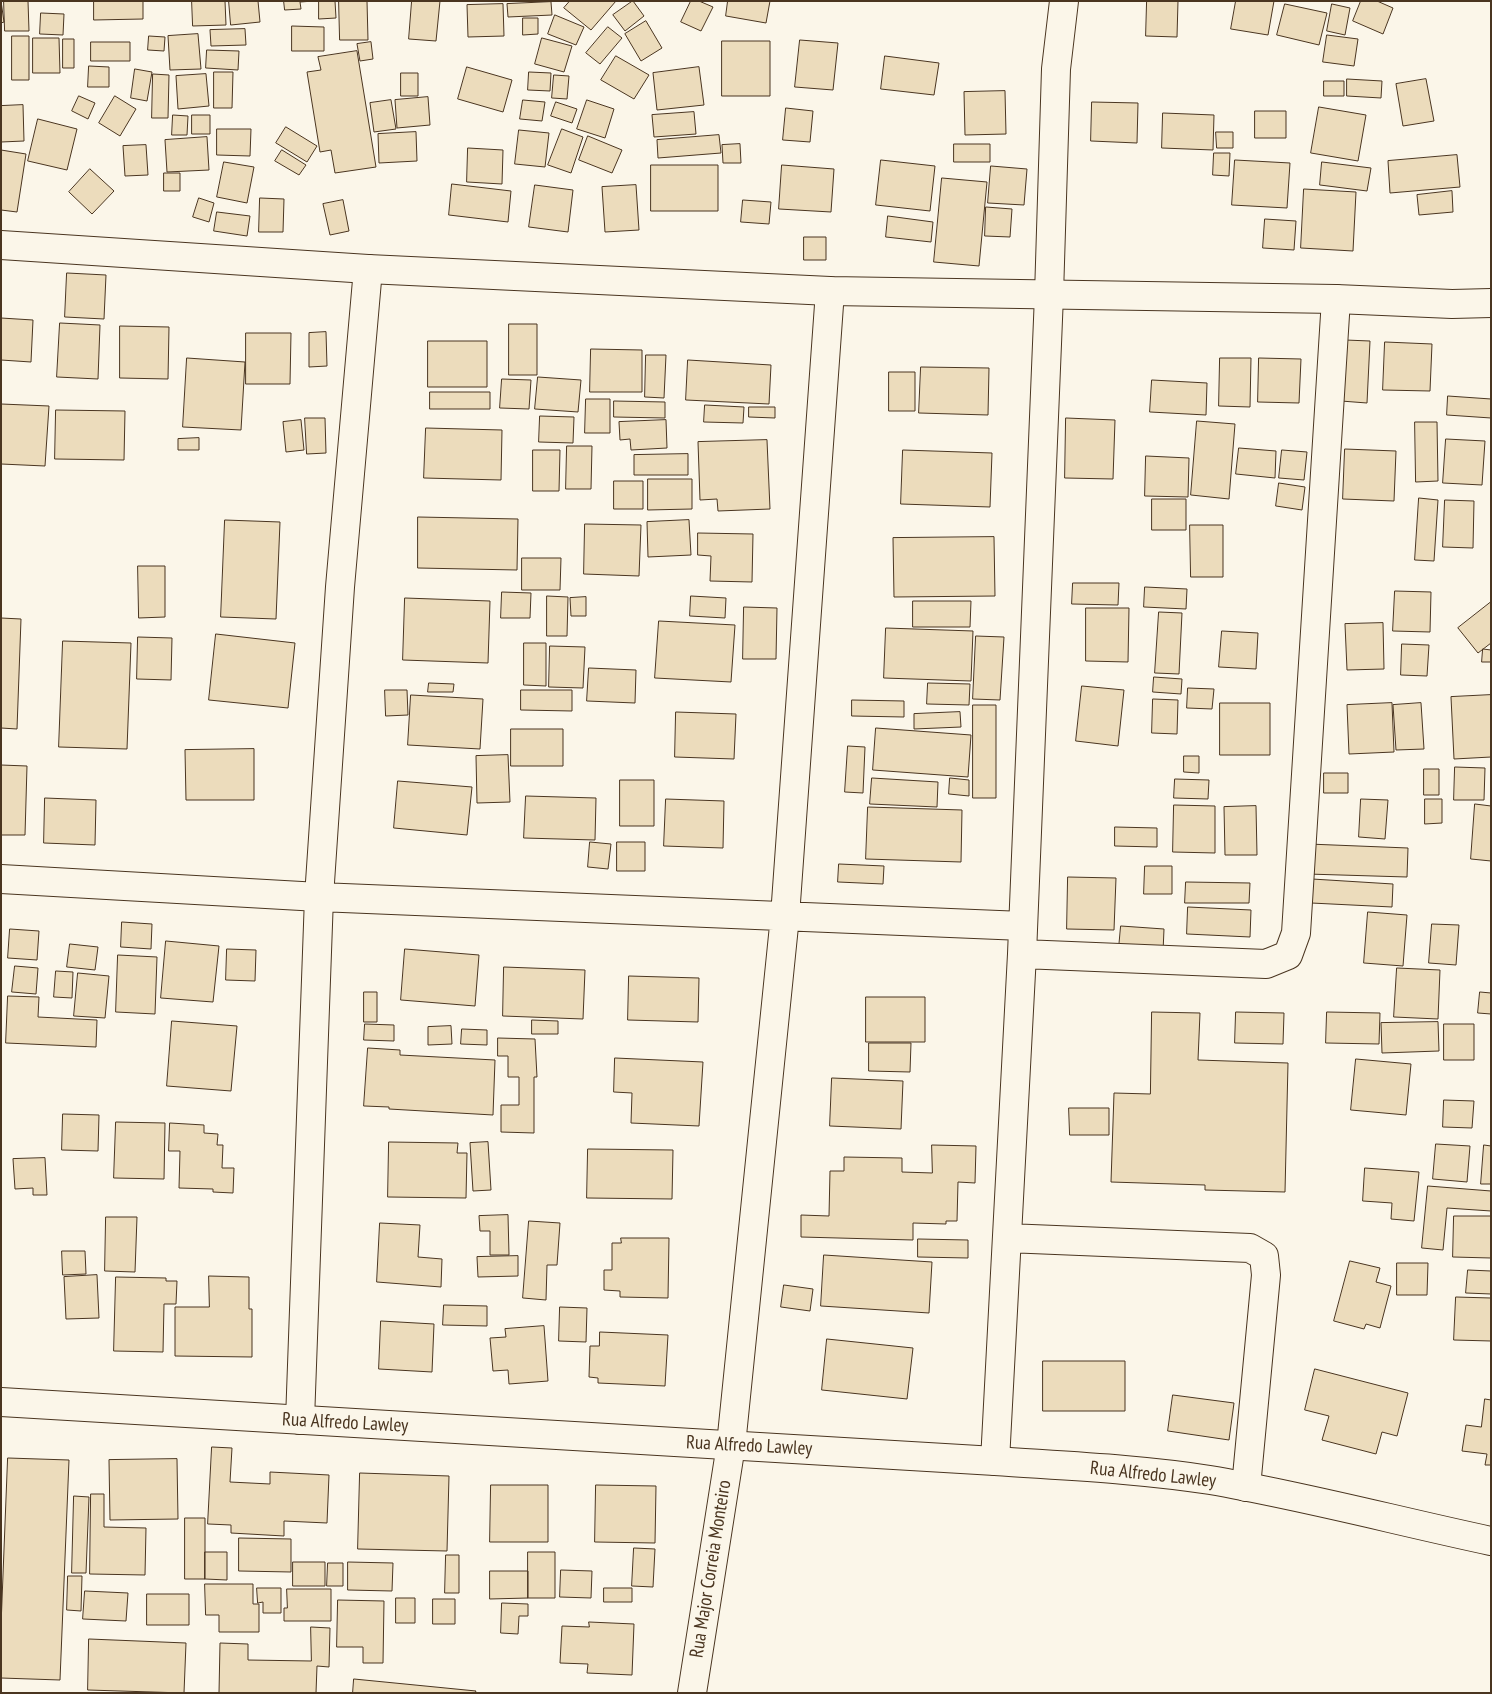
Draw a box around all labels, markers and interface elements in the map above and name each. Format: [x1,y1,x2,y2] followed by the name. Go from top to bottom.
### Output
[281,1408,409,1438] street label: Rua Alfredo Lawley
[685,1431,813,1461] street label: Rua Alfredo Lawley
[1089,1457,1217,1493] street label: Rua Alfredo Lawley
[686,1478,736,1660] street label: Rua Major Correia Monteiro

